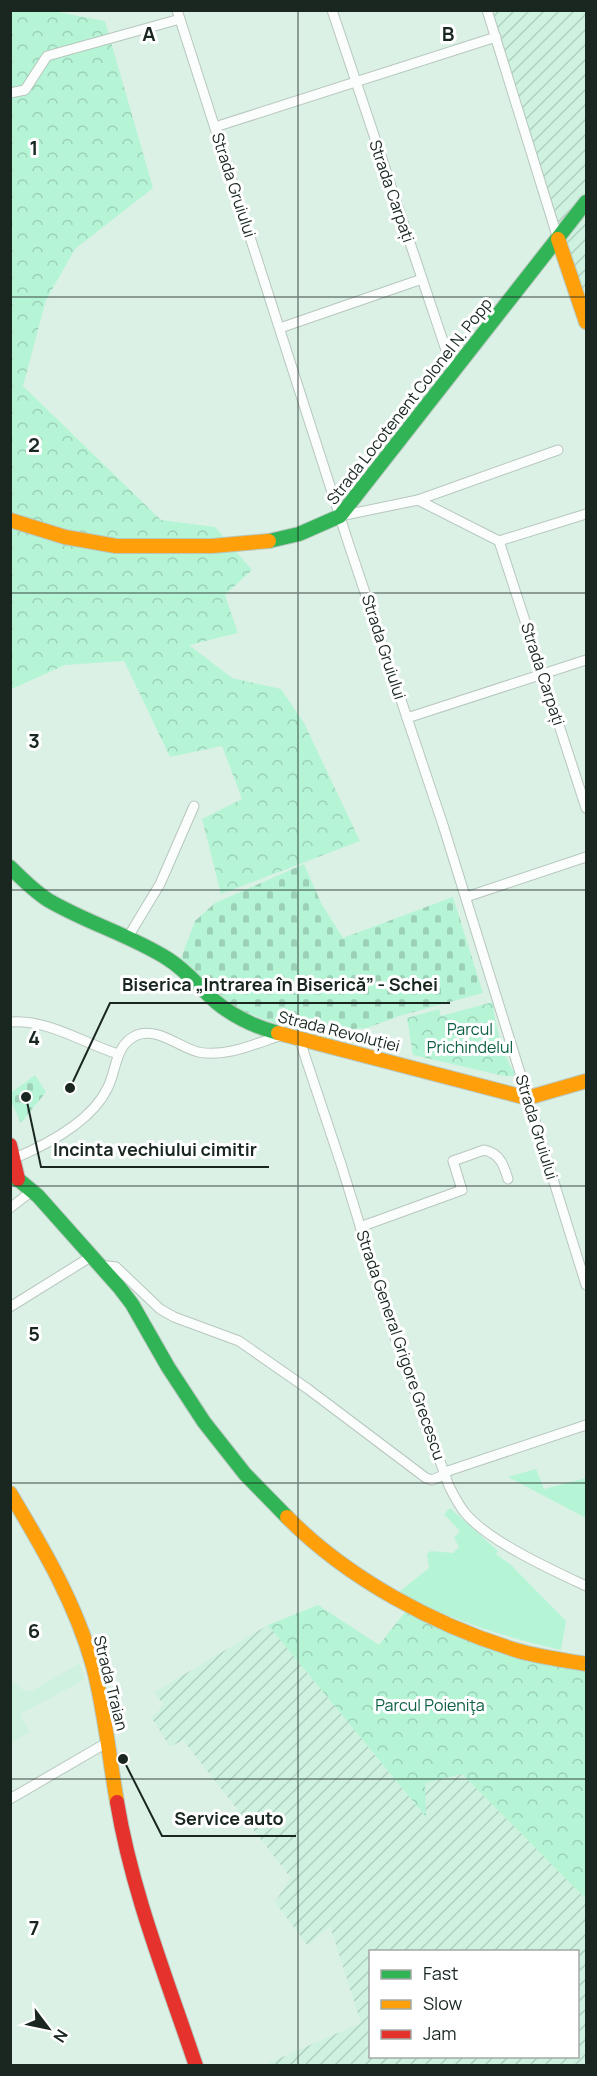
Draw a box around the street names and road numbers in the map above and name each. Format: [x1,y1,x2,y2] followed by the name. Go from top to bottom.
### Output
[207,130,261,240] street label: Strada Gruiului
[364,137,420,245] street label: Strada Carpați
[321,293,497,509] street label: Strada Locotenent Colonel N. Popp
[357,592,411,702] street label: Strada Gruiului
[516,620,570,728] street label: Strada Carpați
[276,1005,402,1057] street label: Strada Revoluției
[511,1072,563,1182] street label: Strada Gruiului
[351,1227,451,1463] street label: Strada General Grigore Grecescu
[89,1633,133,1733] street label: Strada Traian

